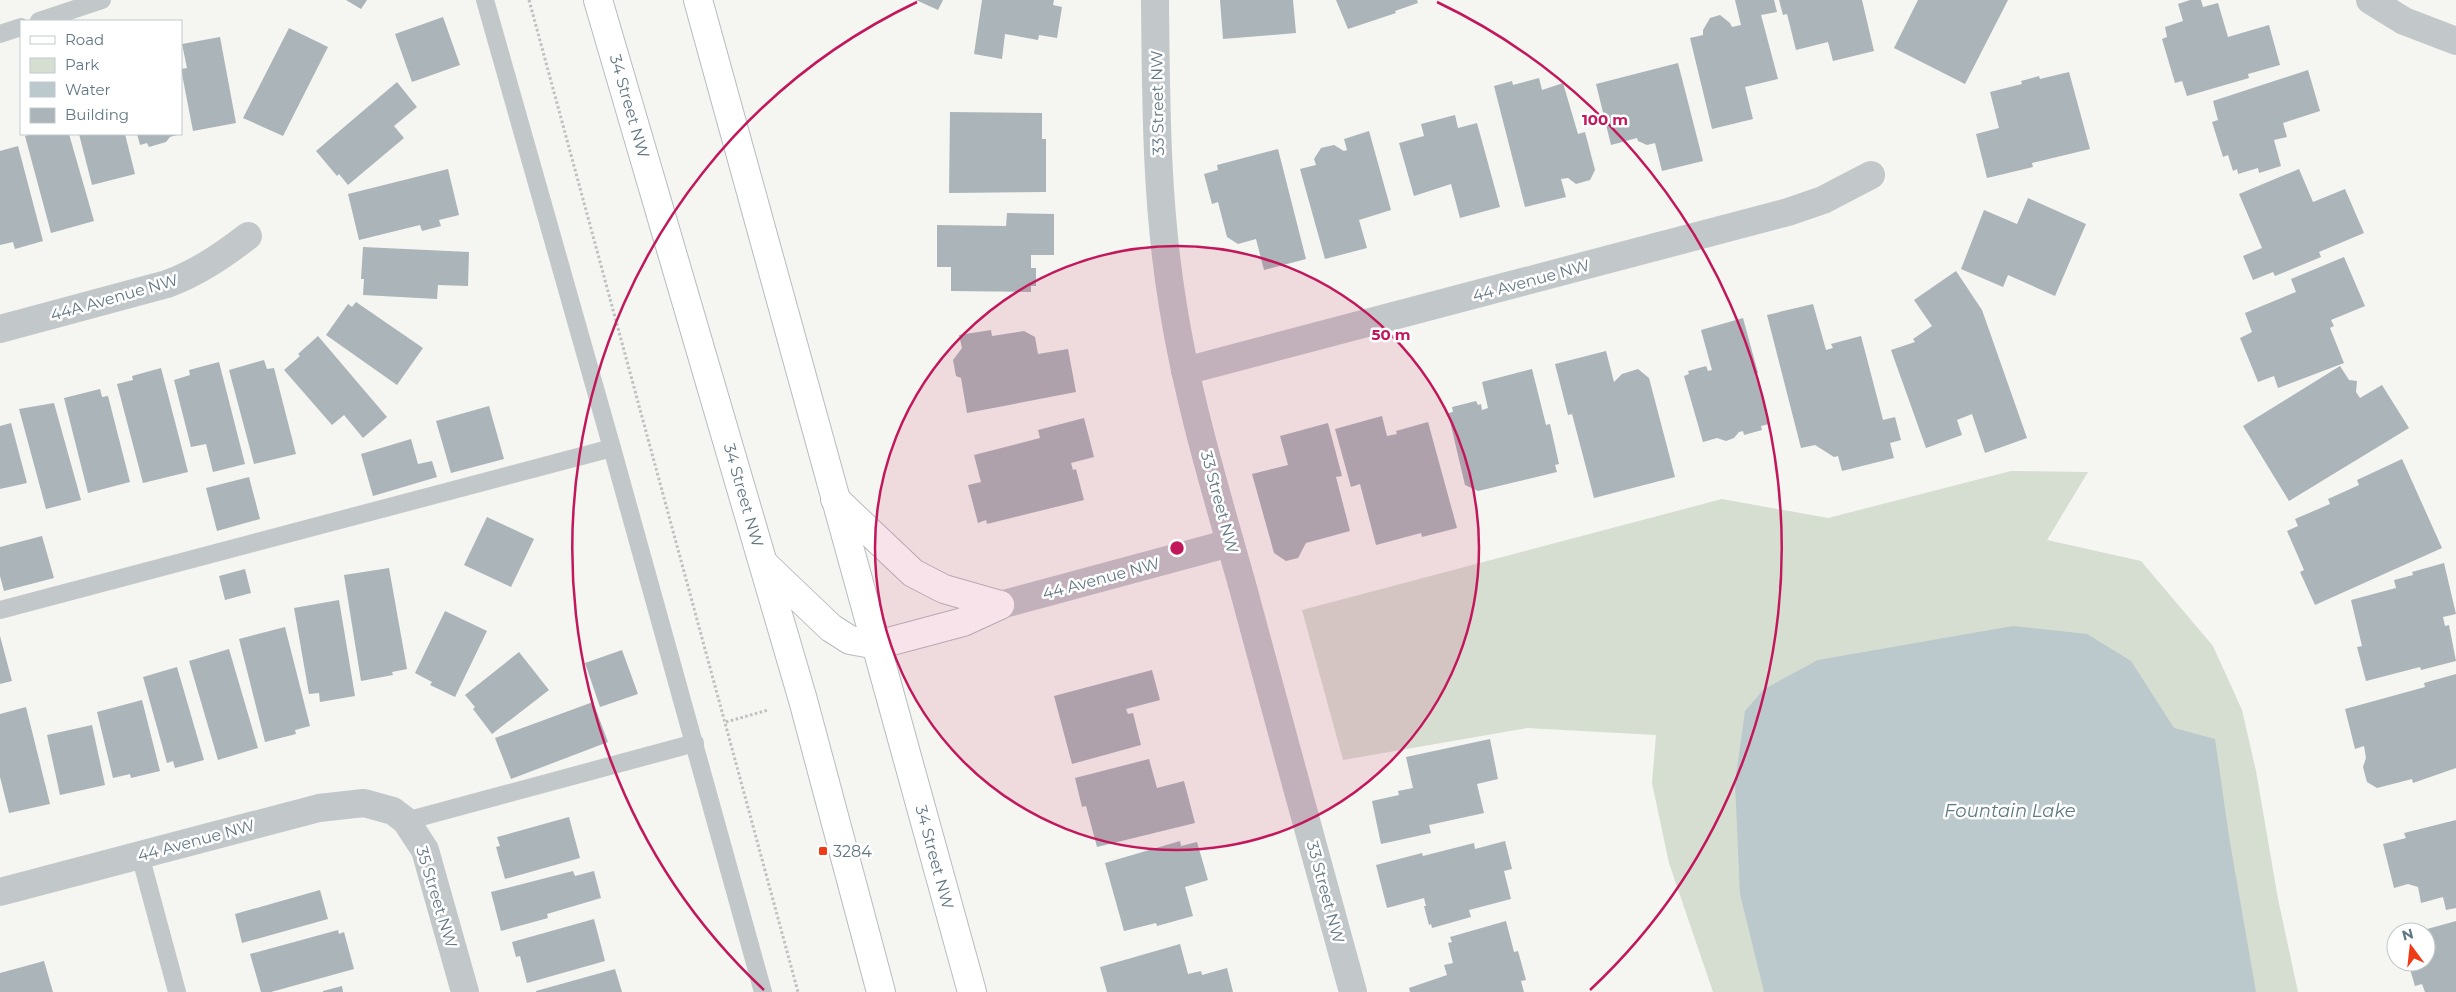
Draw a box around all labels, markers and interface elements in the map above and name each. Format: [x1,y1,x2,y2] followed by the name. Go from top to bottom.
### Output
[20,20,182,135] legend
[65,30,104,49] text: Road
[1147,50,1168,156] street label: 33 Street NW
[606,52,653,160] street label: 34 Street NW
[65,55,99,74] text: Park
[65,80,111,99] text: Water
[65,105,129,124] text: Building
[1582,110,1628,129] text: 100 m
[1470,256,1592,305] street label: 44 Avenue NW
[48,270,180,325] street label: 44A Avenue NW
[1371,325,1411,344] text: 50 m
[720,441,767,549] street label: 34 Street NW
[1197,449,1242,556] street label: 33 Street NW
[1168,539,1186,557] centre of rings
[1040,554,1162,603] street label: 44 Avenue NW
[1944,800,2076,822] water label: Fountain Lake
[912,803,958,911] street label: 34 Street NW
[135,816,257,865] street label: 44 Avenue NW
[1303,839,1348,946] street label: 33 Street NW
[833,842,872,861] place label: 3284
[412,844,461,950] street label: 35 Street NW
[817,845,829,857] marker: 3284
[2386,922,2436,972] north arrow
[2400,924,2415,945] text: N

